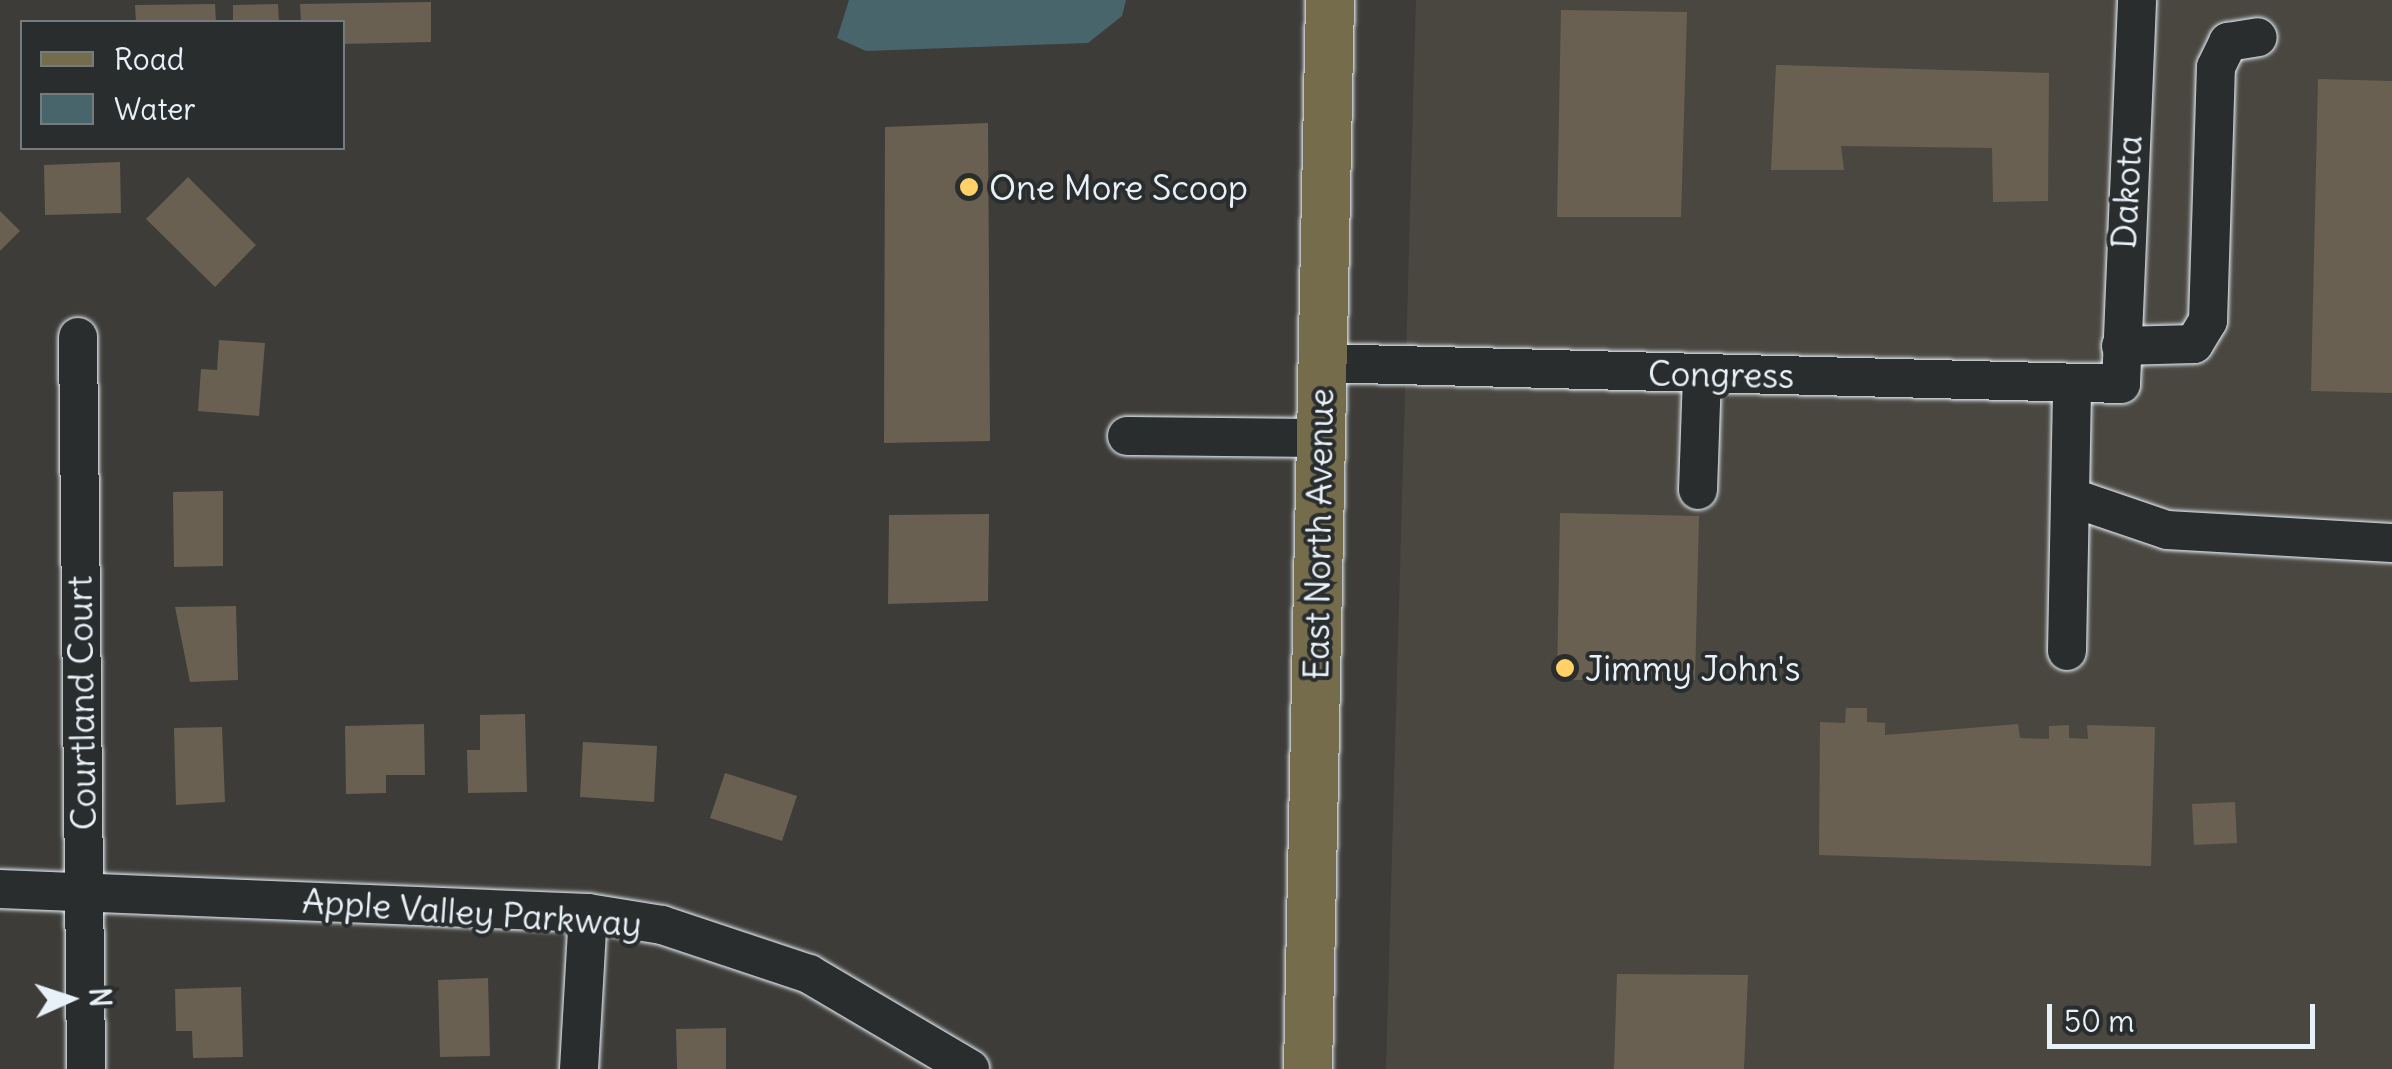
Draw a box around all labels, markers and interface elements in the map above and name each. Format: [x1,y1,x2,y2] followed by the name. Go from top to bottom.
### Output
[20,20,345,150] legend
[114,40,184,78] text: Road
[114,90,196,128] text: Water
[2102,134,2150,250] street label: Dakota
[989,166,1248,208] place label: One More Scoop
[958,176,980,198] marker: One More Scoop
[1648,352,1794,396] street label: Congress
[1294,388,1342,680] street label: East North Avenue
[58,575,104,831] street label: Courtland Court
[1585,647,1800,689] place label: Jimmy John's
[1554,657,1576,679] marker: Jimmy John's
[301,879,643,945] street label: Apple Valley Parkway
[20,949,120,1049] north arrow
[2052,984,2320,1046] scale bar
[81,987,118,1008] text: N
[2064,1002,2134,1040] text: 50 m

